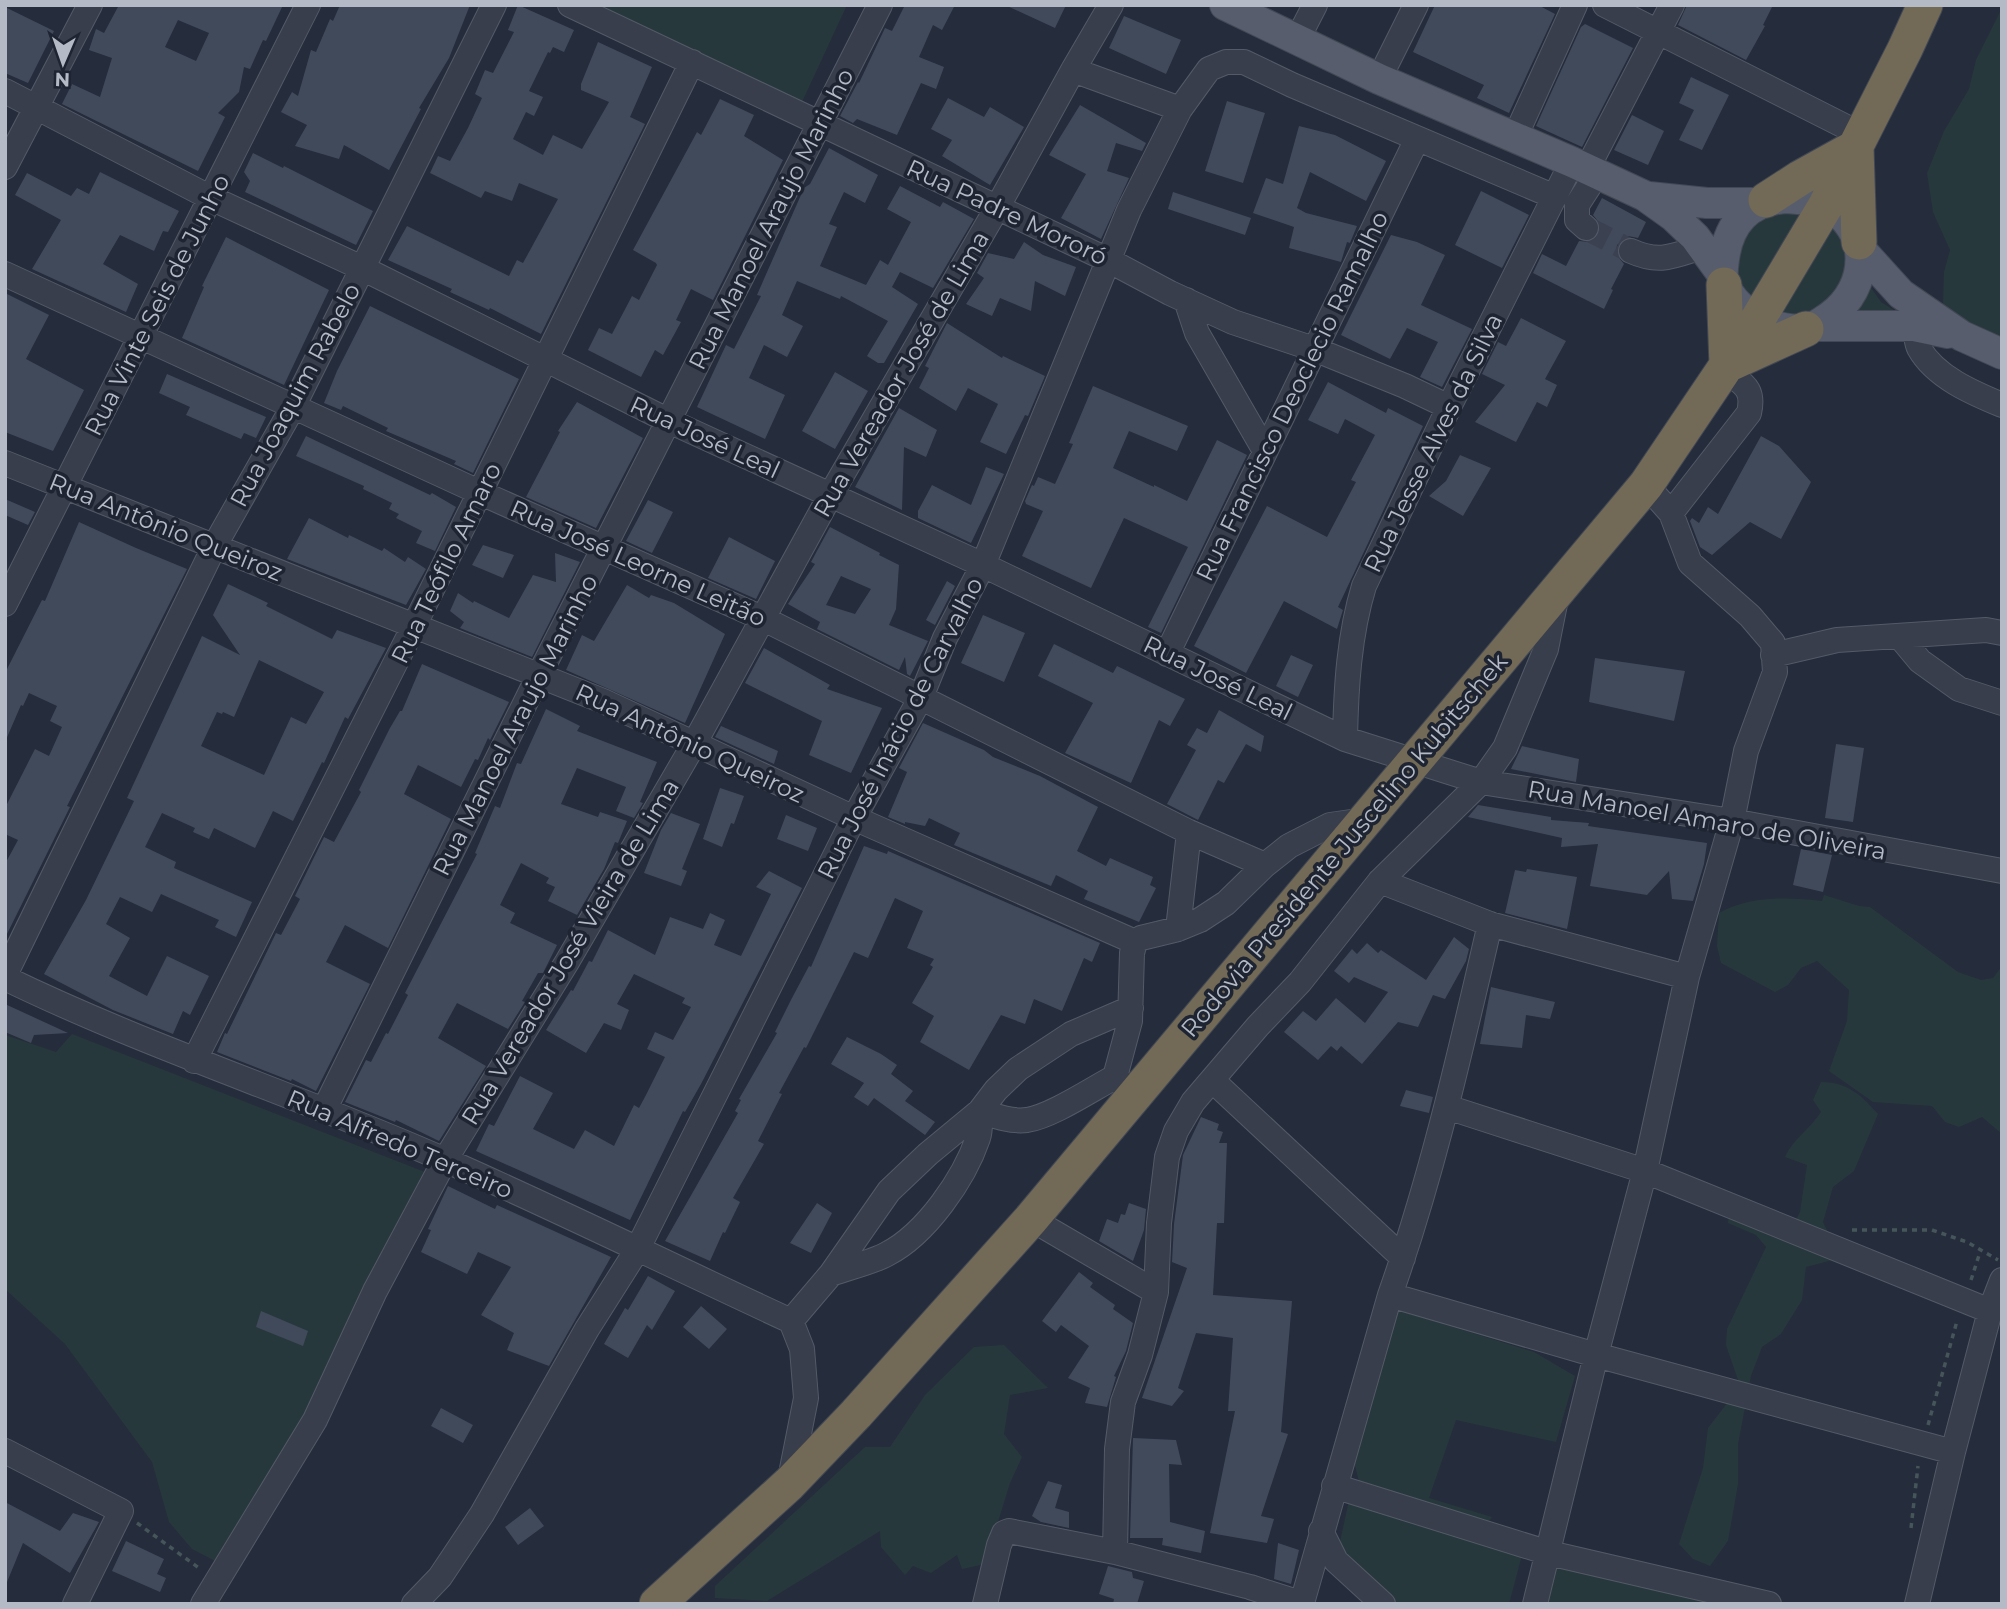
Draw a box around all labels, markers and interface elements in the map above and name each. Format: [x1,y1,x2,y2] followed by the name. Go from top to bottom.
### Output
[28,28,98,98] north arrow
[682,64,860,374] street label: Rua Manoel Araujo Marinho
[54,68,71,91] text: N
[902,153,1112,271] street label: Rua Padre Mororó
[78,169,236,441] street label: Rua Vinte Seis de Junho
[1190,206,1394,586] street label: Rua Francisco Deoclecio Ramalho
[807,226,995,522] street label: Rua Vereador José de Lima
[224,278,366,512] street label: Rua Joaquim Rabelo
[1358,309,1508,577] street label: Rua Jesse Alves da Silva
[625,390,785,484] street label: Rua José Leal
[385,458,507,668] street label: Rua Teófilo Amaro
[45,467,287,587] street label: Rua Antônio Queiroz
[506,494,770,632] street label: Rua José Leorne Leitão
[426,570,604,880] street label: Rua Manoel Araujo Marinho
[811,572,989,884] street label: Rua José Inácio de Carvalho
[1139,629,1297,727] street label: Rua José Leal
[1175,647,1514,1043] street label: Rodovia Presidente Juscelino Kubitschek
[571,677,809,809] street label: Rua Antônio Queiroz
[455,774,685,1130] street label: Rua Vereador José Vieira de Lima
[1525,774,1889,866] street label: Rua Manoel Amaro de Oliveira
[283,1083,517,1205] street label: Rua Alfredo Terceiro

